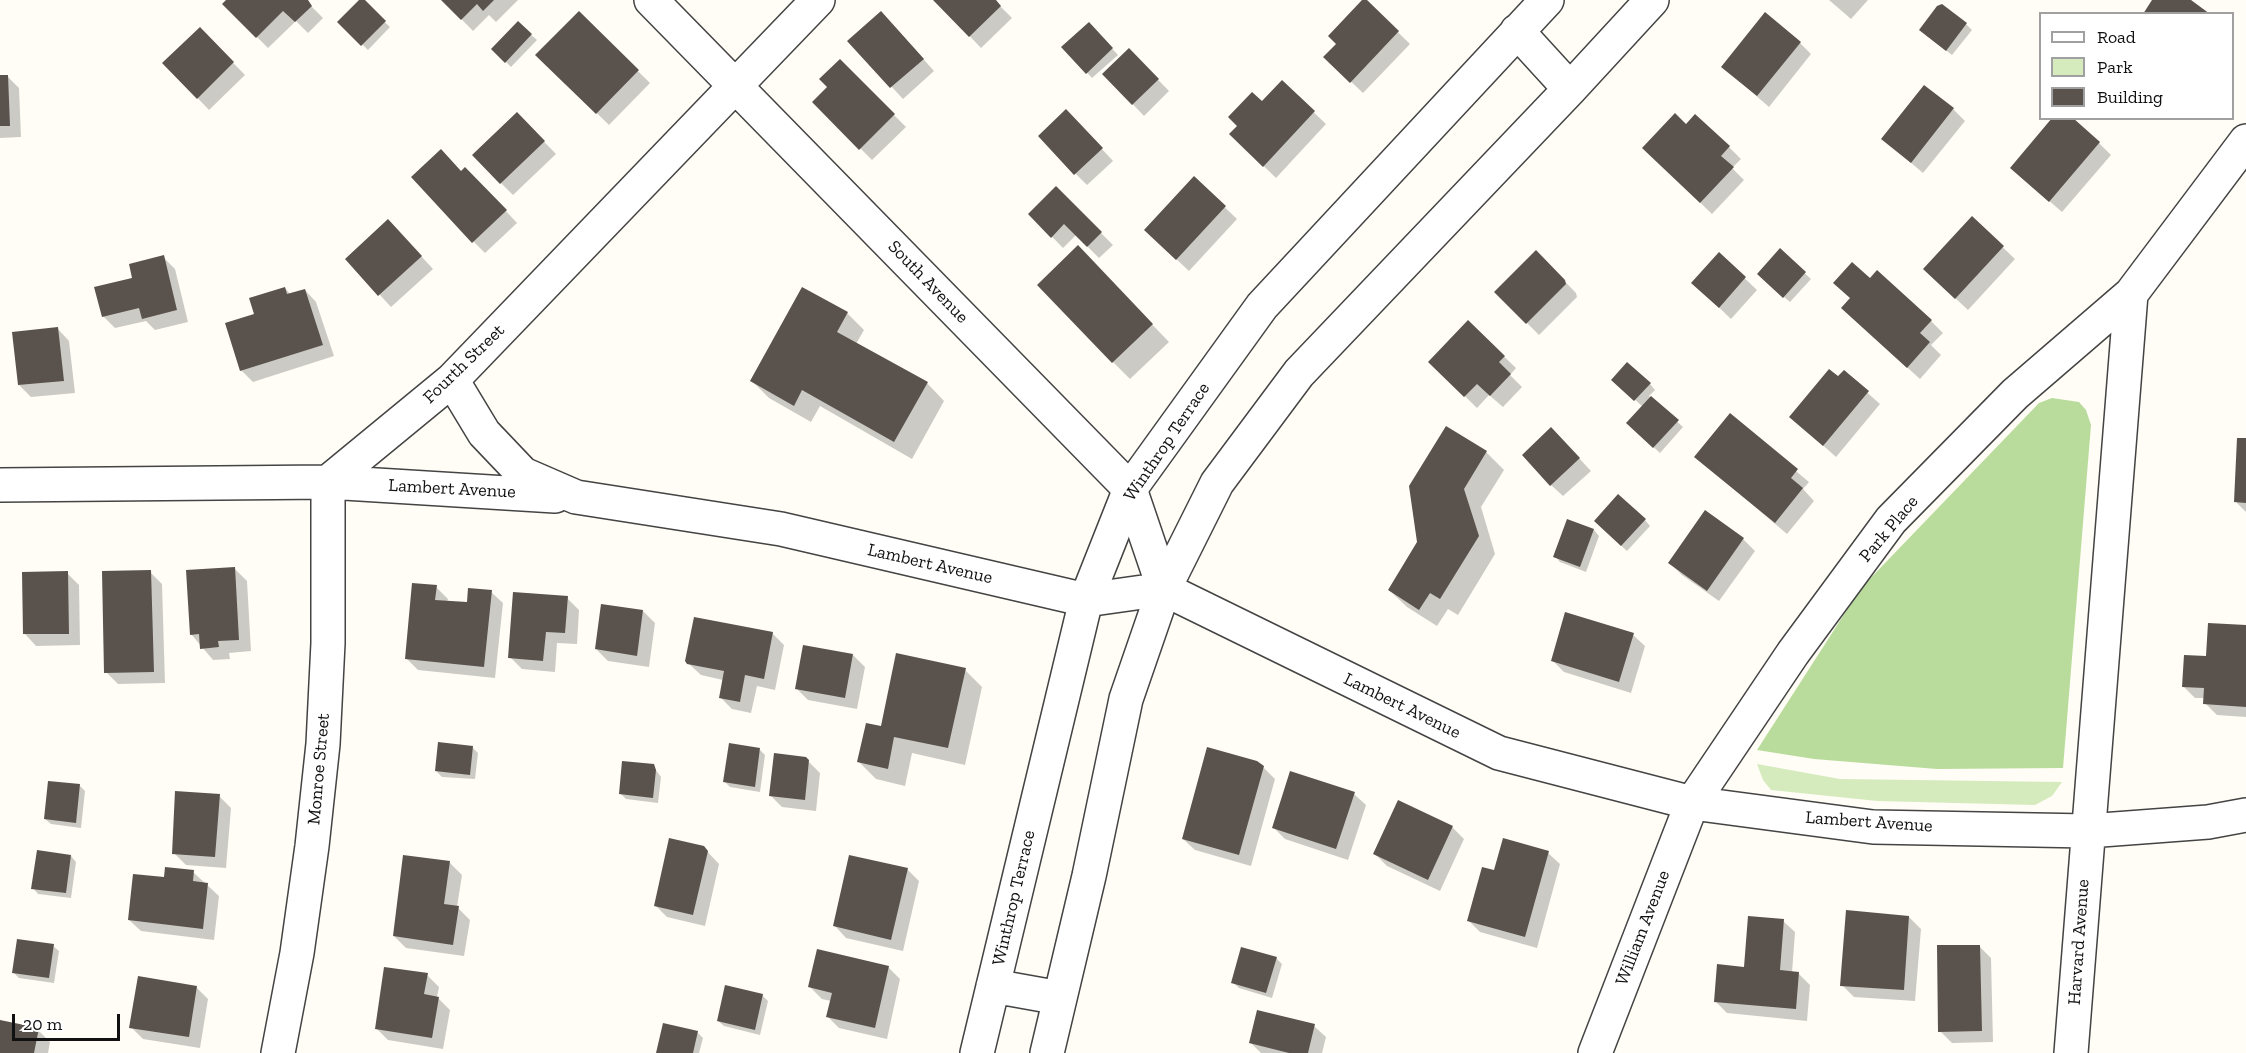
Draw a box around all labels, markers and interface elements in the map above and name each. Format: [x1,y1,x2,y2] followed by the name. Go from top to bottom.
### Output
[2039,12,2234,120] legend
[2097,26,2136,48] text: Road
[2097,56,2133,78] text: Park
[2097,86,2163,108] text: Building
[883,236,973,328] street label: South Avenue
[419,320,509,408] street label: Fourth Street
[1119,379,1215,505] street label: Winthrop Terrace
[388,475,516,503] street label: Lambert Avenue
[1855,491,1923,567] street label: Park Place
[865,539,995,589] street label: Lambert Avenue
[1340,668,1464,744] street label: Lambert Avenue
[303,712,335,826] street label: Monroe Street
[1805,807,1933,837] street label: Lambert Avenue
[988,828,1040,968] street label: Winthrop Terrace
[1611,867,1675,989] street label: William Avenue
[2064,878,2094,1006] street label: Harvard Avenue
[15,1002,123,1040] scale bar
[23,1013,62,1035] text: 20 m

